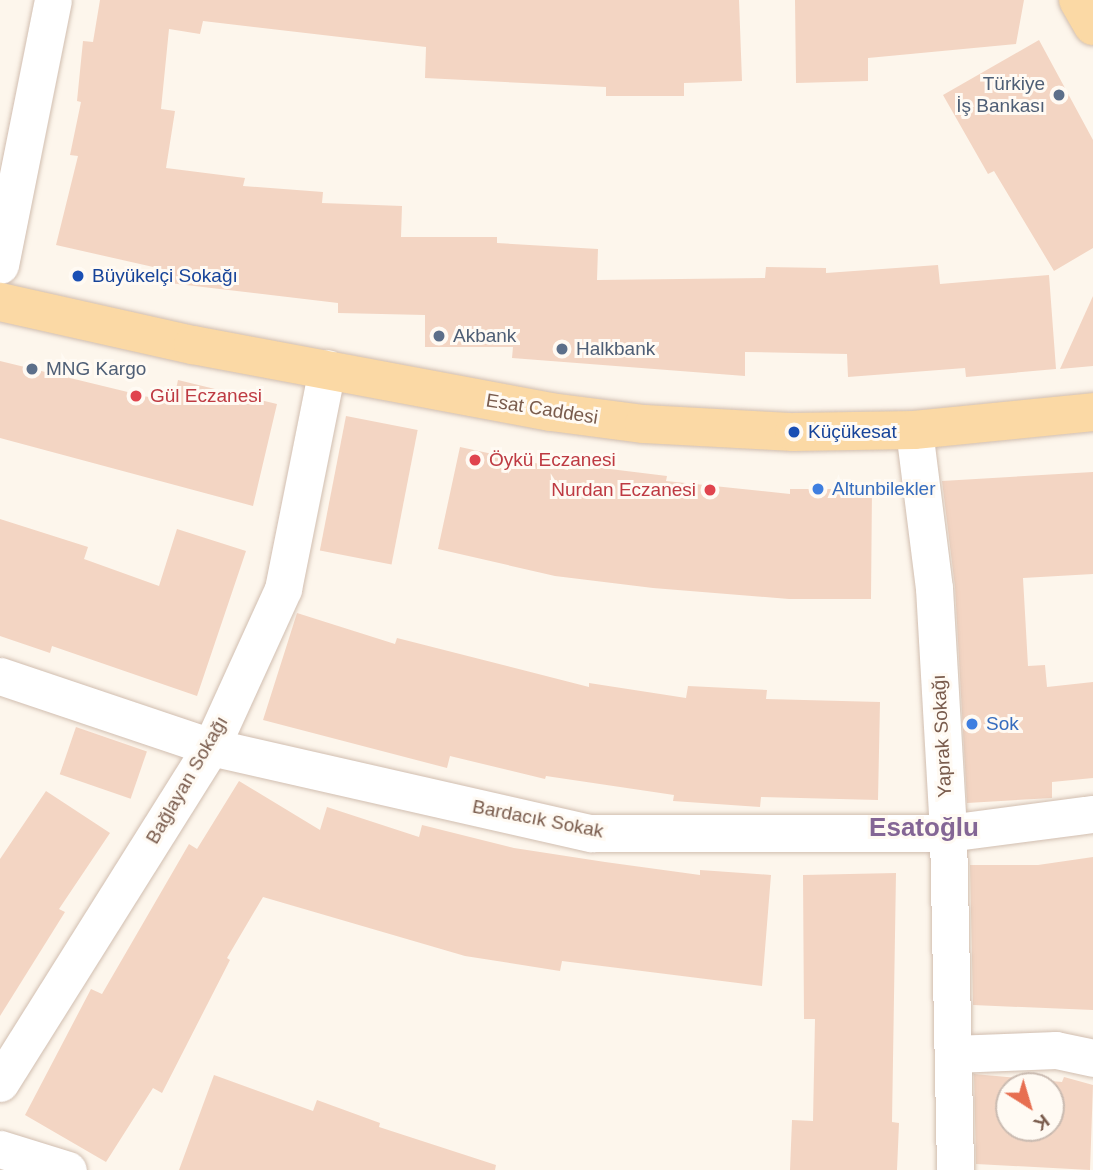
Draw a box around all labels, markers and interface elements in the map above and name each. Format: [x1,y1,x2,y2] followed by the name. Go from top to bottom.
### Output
[956,73,1045,117] place label: Türkiye İş Bankası
[1051,87,1067,103] marker: Türkiye İş Bankası
[92,265,238,287] place label: Büyükelçi Sokağı
[70,268,86,284] marker: Büyükelçi Sokağı
[453,325,516,347] place label: Akbank
[431,328,447,344] marker: Akbank
[576,338,655,360] place label: Halkbank
[554,341,570,357] marker: Halkbank
[46,358,146,380] place label: MNG Kargo
[24,361,40,377] marker: MNG Kargo
[150,385,262,407] place label: Gül Eczanesi
[128,388,144,404] marker: Gül Eczanesi
[484,389,600,429] street label: Esat Caddesi
[808,421,897,443] place label: Küçükesat
[786,424,802,440] marker: Küçükesat
[489,449,616,471] place label: Öykü Eczanesi
[467,452,483,468] marker: Öykü Eczanesi
[832,478,935,500] place label: Altunbilekler
[551,479,696,501] place label: Nurdan Eczanesi
[810,481,826,497] marker: Altunbilekler
[702,482,718,498] marker: Nurdan Eczanesi
[927,674,957,798] street label: Yaprak Sokağı
[141,712,233,848] street label: Bağlayan Sokağı
[986,713,1019,735] place label: Sok
[964,716,980,732] marker: Sok
[471,795,605,843] street label: Bardacık Sokak
[869,812,979,844] district label: Esatoğlu
[995,1072,1065,1142] north arrow
[1030,1110,1054,1135] text: K

